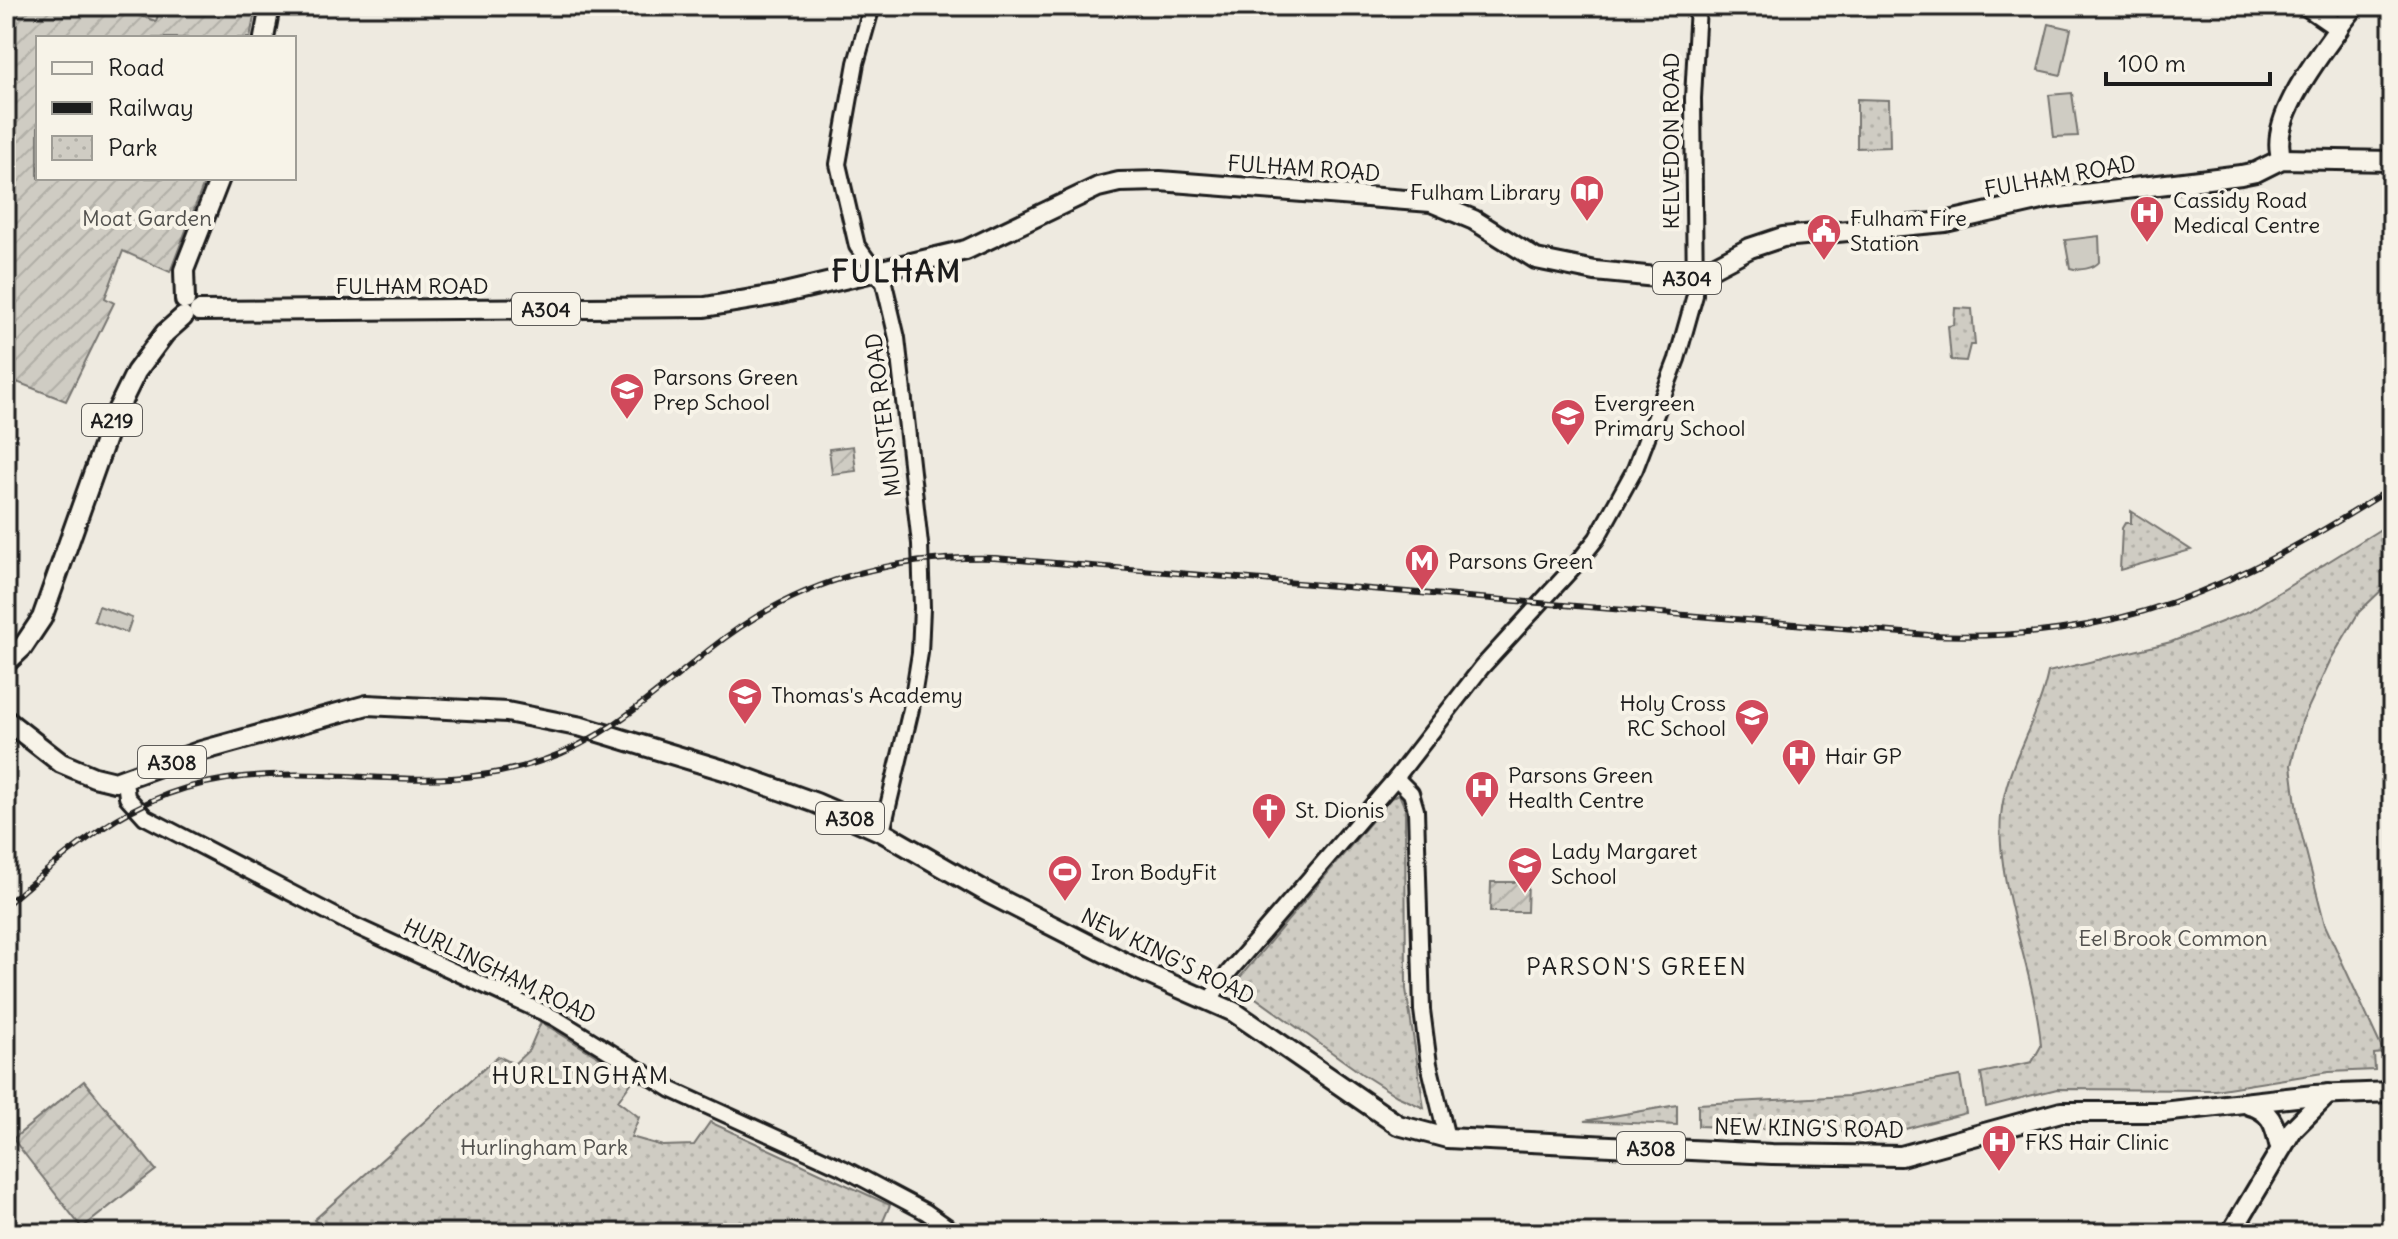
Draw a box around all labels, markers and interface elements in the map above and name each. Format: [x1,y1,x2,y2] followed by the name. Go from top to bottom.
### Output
[36,36,296,180] legend
[2106,36,2270,86] scale bar
[2118,48,2186,78] text: 100 m
[108,52,164,82] text: Road
[1657,53,1685,230] street label: KELVEDON ROAD
[108,92,194,122] text: Railway
[108,132,158,162] text: Park
[1227,149,1381,187] street label: FULHAM ROAD
[1982,149,2138,203] street label: FULHAM ROAD
[1568,173,1606,223] library icon: Fulham Library
[1410,178,1561,206] place label: Fulham Library
[2173,186,2320,239] place label: Cassidy Road Medical Centre
[2128,194,2166,244] hospital icon: Cassidy Road Medical Centre
[82,204,212,232] park label: Moat Garden
[1850,204,1967,257] place label: Fulham Fire Station
[1805,212,1843,262] public building icon: Fulham Fire Station
[832,252,962,290] district label: FULHAM
[1653,262,1721,294] road number: A304
[335,272,489,300] street label: FULHAM ROAD
[512,293,580,325] road number: A304
[859,332,907,498] street label: MUNSTER ROAD
[653,363,798,416] place label: Parsons Green Prep School
[608,371,646,421] school or university icon: Parsons Green Prep School
[1594,389,1745,442] place label: Evergreen Primary School
[1549,397,1587,447] school or university icon: Evergreen Primary School
[82,404,142,436] road number: A219
[1403,542,1441,592] metro station icon: Parsons Green
[1448,547,1593,575] place label: Parsons Green
[726,676,764,726] school or university icon: Thomas's Academy
[771,681,963,709] place label: Thomas's Academy
[1620,689,1726,742] place label: Holy Cross RC School
[1733,697,1771,747] school or university icon: Holy Cross RC School
[1780,737,1818,787] hospital icon: Hair GP
[1825,742,1902,770] place label: Hair GP
[138,746,206,778] road number: A308
[1508,761,1653,814] place label: Parsons Green Health Centre
[1463,769,1501,819] hospital icon: Parsons Green Health Centre
[1250,791,1288,841] church icon: St. Dionis
[1295,796,1385,824] place label: St. Dionis
[816,802,884,834] road number: A308
[1551,837,1697,890] place label: Lady Margaret School
[1506,845,1544,895] school or university icon: Lady Margaret School
[1046,853,1084,903] sports icon: Iron BodyFit
[1091,858,1217,886] place label: Iron BodyFit
[1077,902,1259,1010] street label: NEW KING'S ROAD
[399,912,601,1030] street label: HURLINGHAM ROAD
[2079,924,2267,952] park label: Eel Brook Common
[1526,951,1748,981] district label: PARSON'S GREEN
[492,1060,670,1090] district label: HURLINGHAM
[1714,1112,1904,1144] street label: NEW KING'S ROAD
[1980,1123,2018,1173] hospital icon: FKS Hair Clinic
[2025,1128,2169,1156] place label: FKS Hair Clinic
[1617,1132,1685,1164] road number: A308
[460,1133,628,1161] park label: Hurlingham Park

